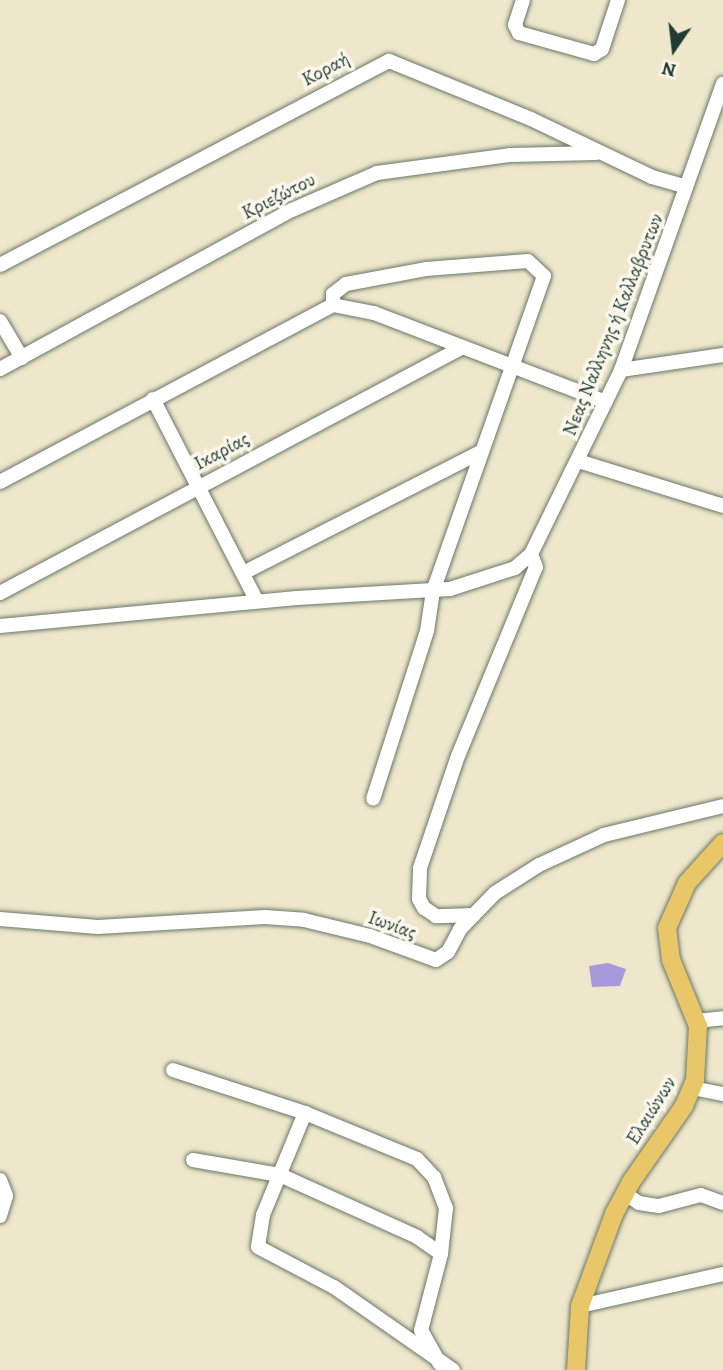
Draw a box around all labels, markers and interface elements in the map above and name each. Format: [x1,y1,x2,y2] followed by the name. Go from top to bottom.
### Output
[639,14,709,84] north arrow
[298,48,354,92] street label: Κοραή
[659,55,679,84] text: N
[239,169,319,225] street label: Κριεζώτου
[559,211,669,439] street label: Νεας Nαλληνης ή Καλλαβρυτων
[191,428,253,476] street label: Ικαρίας
[365,907,419,945] street label: Ιωνίας
[622,1073,682,1149] street label: Ελαιώνων

